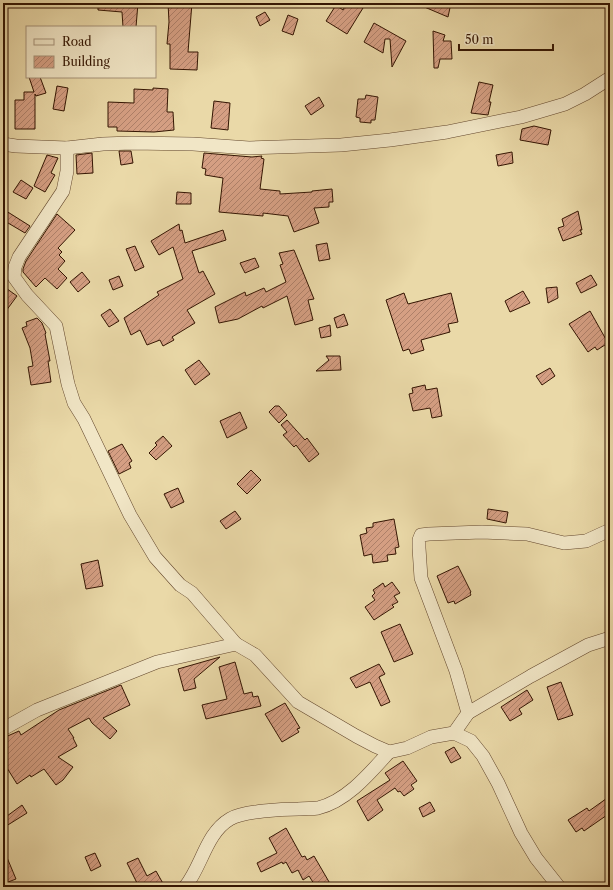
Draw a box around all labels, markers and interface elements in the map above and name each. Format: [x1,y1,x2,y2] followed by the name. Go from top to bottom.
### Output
[26,26,156,78] legend
[459,26,553,52] scale bar
[465,32,494,47] text: 50 m
[62,34,92,49] text: Road
[62,54,110,69] text: Building

